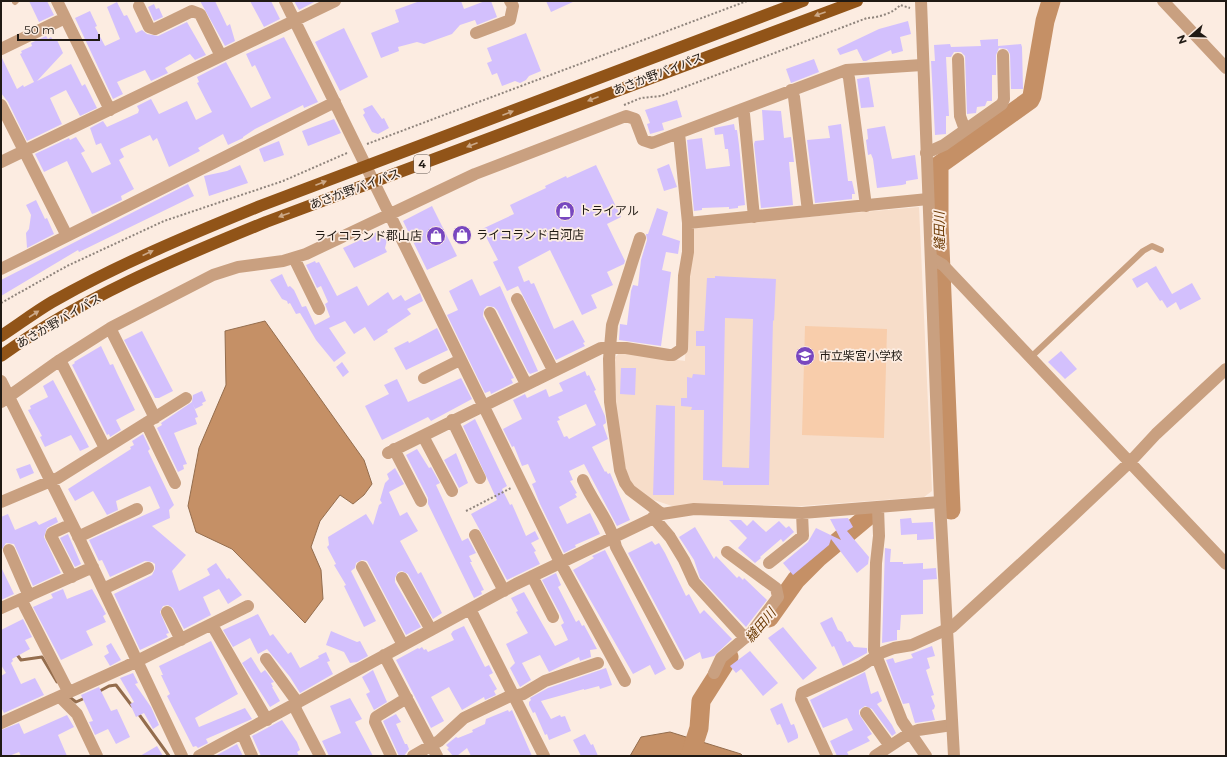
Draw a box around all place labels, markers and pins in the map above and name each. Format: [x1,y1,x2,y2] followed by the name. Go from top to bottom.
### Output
[554,200,576,222] shop icon: トライアル
[579,203,639,218] place label: トライアル
[451,224,473,246] shop icon: ライコランド白河店
[425,225,447,247] shop icon: ライコランド郡山店
[476,227,584,242] place label: ライコランド白河店
[314,228,422,243] place label: ライコランド郡山店
[794,345,816,367] school or university icon: 市立柴宮小学校
[819,348,903,363] place label: 市立柴宮小学校

